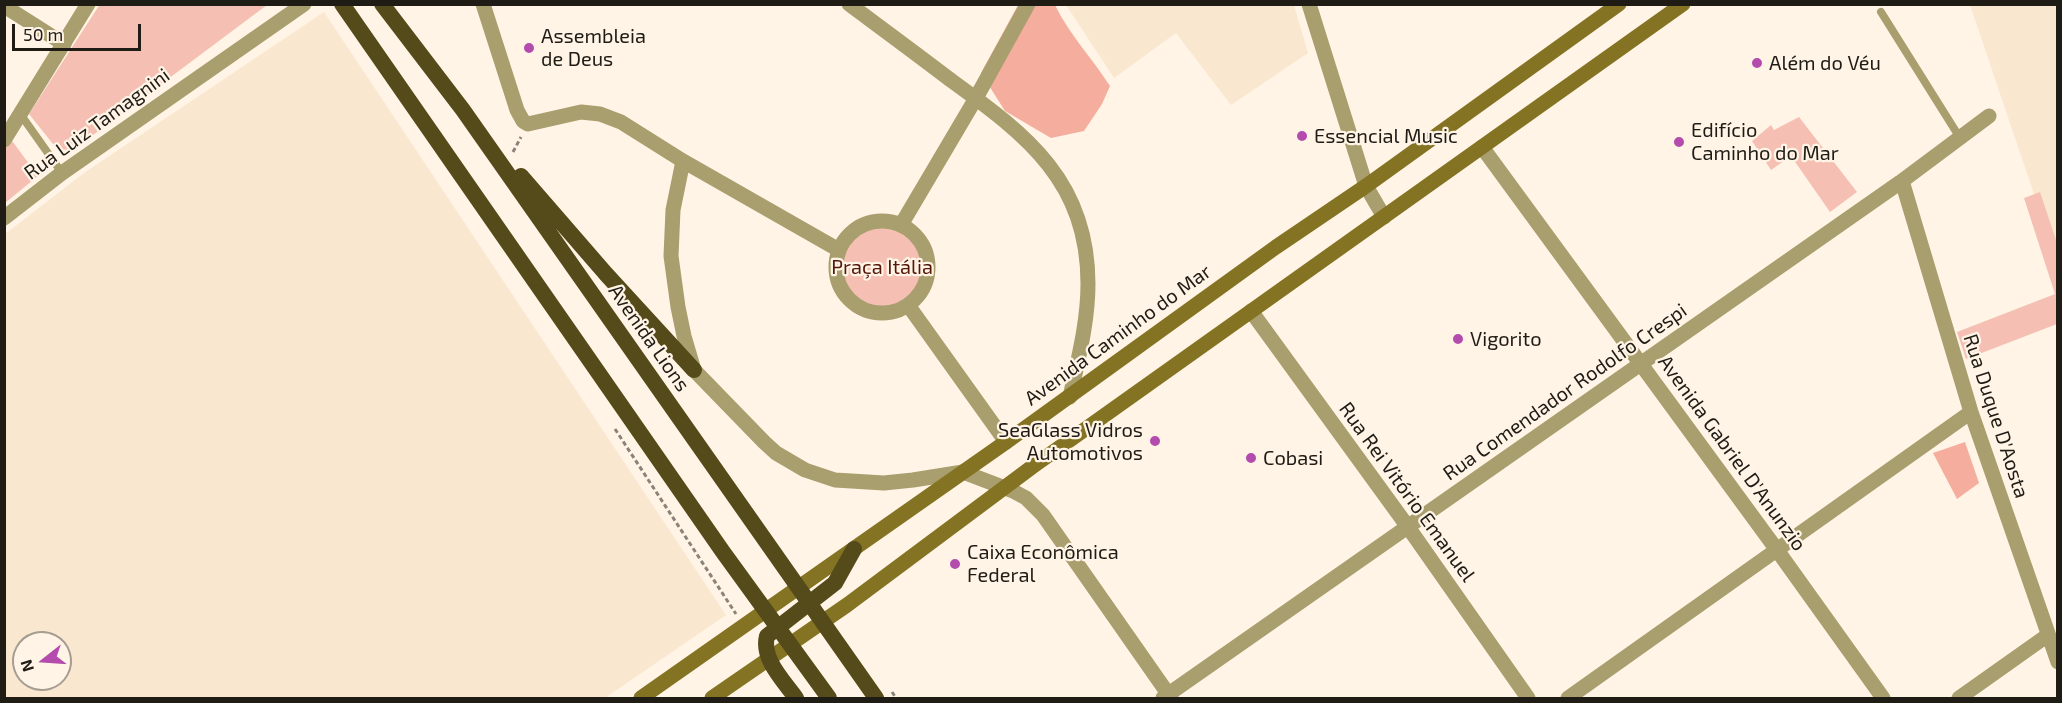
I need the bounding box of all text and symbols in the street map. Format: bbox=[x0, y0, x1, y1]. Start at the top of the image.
scale bar bbox=[15, 12, 144, 50]
text: 50 m bbox=[23, 23, 63, 45]
place label: Assembleia de Deus bbox=[541, 24, 646, 71]
marker: Assembleia de Deus bbox=[522, 41, 536, 55]
place label: Além do Véu bbox=[1769, 51, 1881, 75]
marker: Além do Véu bbox=[1750, 56, 1764, 70]
street label: Rua Luiz Tamagnini bbox=[20, 63, 174, 185]
place label: Edifício Caminho do Mar bbox=[1691, 118, 1839, 165]
place label: Essencial Music bbox=[1314, 124, 1458, 148]
marker: Essencial Music bbox=[1295, 129, 1309, 143]
marker: Edifício Caminho do Mar bbox=[1672, 135, 1686, 149]
park label: Praça Itália bbox=[831, 255, 933, 279]
street label: Avenida Caminho do Mar bbox=[1020, 259, 1216, 411]
street label: Avenida Lions bbox=[603, 280, 695, 396]
street label: Rua Comendador Rodolfo Crespi bbox=[1439, 298, 1691, 486]
place label: Vigorito bbox=[1470, 327, 1542, 351]
street label: Rua Duque D'Aosta bbox=[1958, 331, 2034, 501]
marker: Vigorito bbox=[1451, 332, 1465, 346]
street label: Avenida Gabriel D'Anunzio bbox=[1653, 350, 1811, 556]
street label: Rua Rei Vitório Emanuel bbox=[1334, 398, 1480, 586]
place label: SeaGlass Vidros Automotivos bbox=[998, 418, 1143, 465]
marker: SeaGlass Vidros Automotivos bbox=[1148, 434, 1162, 448]
place label: Cobasi bbox=[1263, 446, 1323, 470]
marker: Cobasi bbox=[1244, 451, 1258, 465]
place label: Caixa Econômica Federal bbox=[967, 540, 1119, 587]
marker: Caixa Econômica Federal bbox=[948, 557, 962, 571]
north arrow bbox=[12, 631, 72, 691]
text: N bbox=[15, 658, 37, 674]

